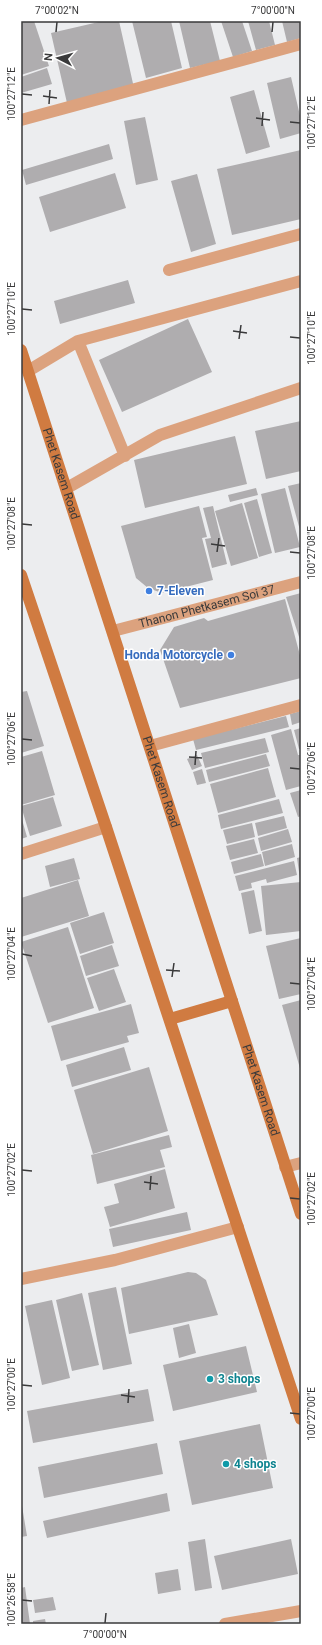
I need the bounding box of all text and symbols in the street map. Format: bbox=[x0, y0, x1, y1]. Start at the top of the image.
text: 7°00'02"N bbox=[35, 5, 79, 16]
text: 7°00'00"N bbox=[251, 5, 295, 16]
north arrow bbox=[38, 38, 78, 78]
text: N bbox=[42, 52, 55, 62]
text: 100°27'12"E bbox=[6, 67, 17, 121]
text: 100°27'12"E bbox=[306, 96, 317, 150]
text: 100°27'10"E bbox=[6, 282, 17, 336]
text: 100°27'10"E bbox=[306, 311, 317, 365]
street label: Phet Kasem Road bbox=[40, 426, 82, 521]
text: 100°27'08"E bbox=[6, 497, 17, 551]
text: 100°27'08"E bbox=[306, 526, 317, 580]
street label: Thanon Phetkasem Soi 37 bbox=[137, 582, 277, 631]
place label: 7-Eleven bbox=[157, 584, 204, 598]
marker: 7-Eleven bbox=[144, 586, 154, 596]
place label: Honda Motorcycle bbox=[125, 648, 224, 662]
marker: Honda Motorcycle bbox=[226, 650, 236, 660]
text: 100°27'06"E bbox=[6, 712, 17, 766]
street label: Phet Kasem Road bbox=[140, 734, 182, 829]
text: 100°27'06"E bbox=[306, 742, 317, 796]
text: 100°27'04"E bbox=[6, 927, 17, 981]
text: 100°27'04"E bbox=[306, 957, 317, 1011]
street label: Phet Kasem Road bbox=[240, 1043, 282, 1138]
text: 100°27'02"E bbox=[6, 1143, 17, 1197]
text: 100°27'02"E bbox=[306, 1172, 317, 1226]
text: 100°27'00"E bbox=[6, 1358, 17, 1412]
place label: 3 shops bbox=[218, 1372, 260, 1386]
marker: 3 shops bbox=[205, 1374, 215, 1384]
text: 100°27'00"E bbox=[306, 1387, 317, 1441]
place label: 4 shops bbox=[234, 1457, 276, 1471]
marker: 4 shops bbox=[221, 1459, 231, 1469]
text: 100°26'58"E bbox=[6, 1573, 17, 1627]
text: 7°00'00"N bbox=[83, 1629, 127, 1640]

